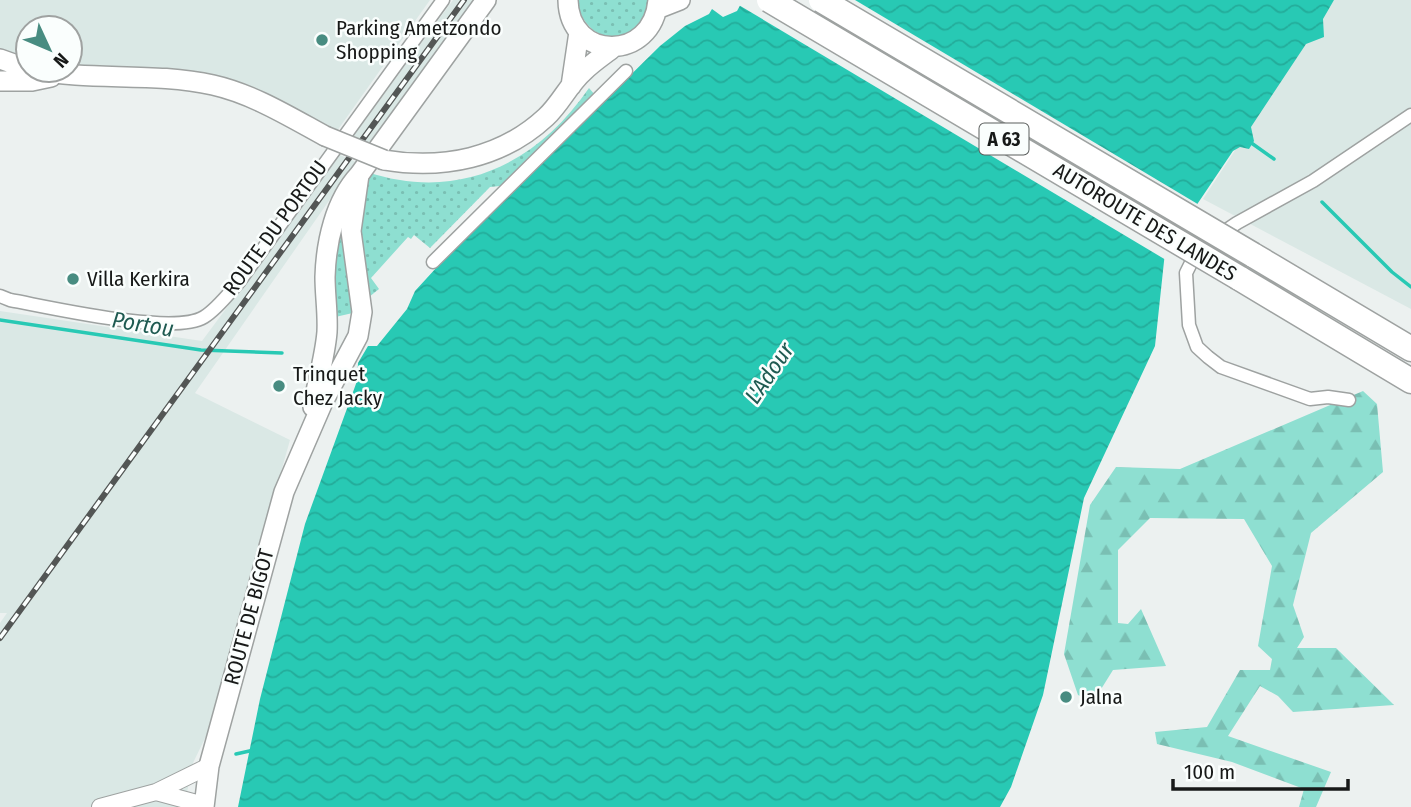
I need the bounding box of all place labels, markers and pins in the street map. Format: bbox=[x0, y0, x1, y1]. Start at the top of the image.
place label: Parking Ametzondo Shopping bbox=[336, 15, 501, 65]
marker: Parking Ametzondo Shopping bbox=[314, 32, 330, 48]
place label: Villa Kerkira bbox=[87, 266, 190, 292]
marker: Villa Kerkira bbox=[65, 271, 81, 287]
place label: Trinquet Chez Jacky bbox=[293, 361, 383, 411]
marker: Trinquet Chez Jacky bbox=[271, 378, 287, 394]
place label: Jalna bbox=[1080, 684, 1123, 710]
marker: Jalna bbox=[1058, 689, 1074, 705]

